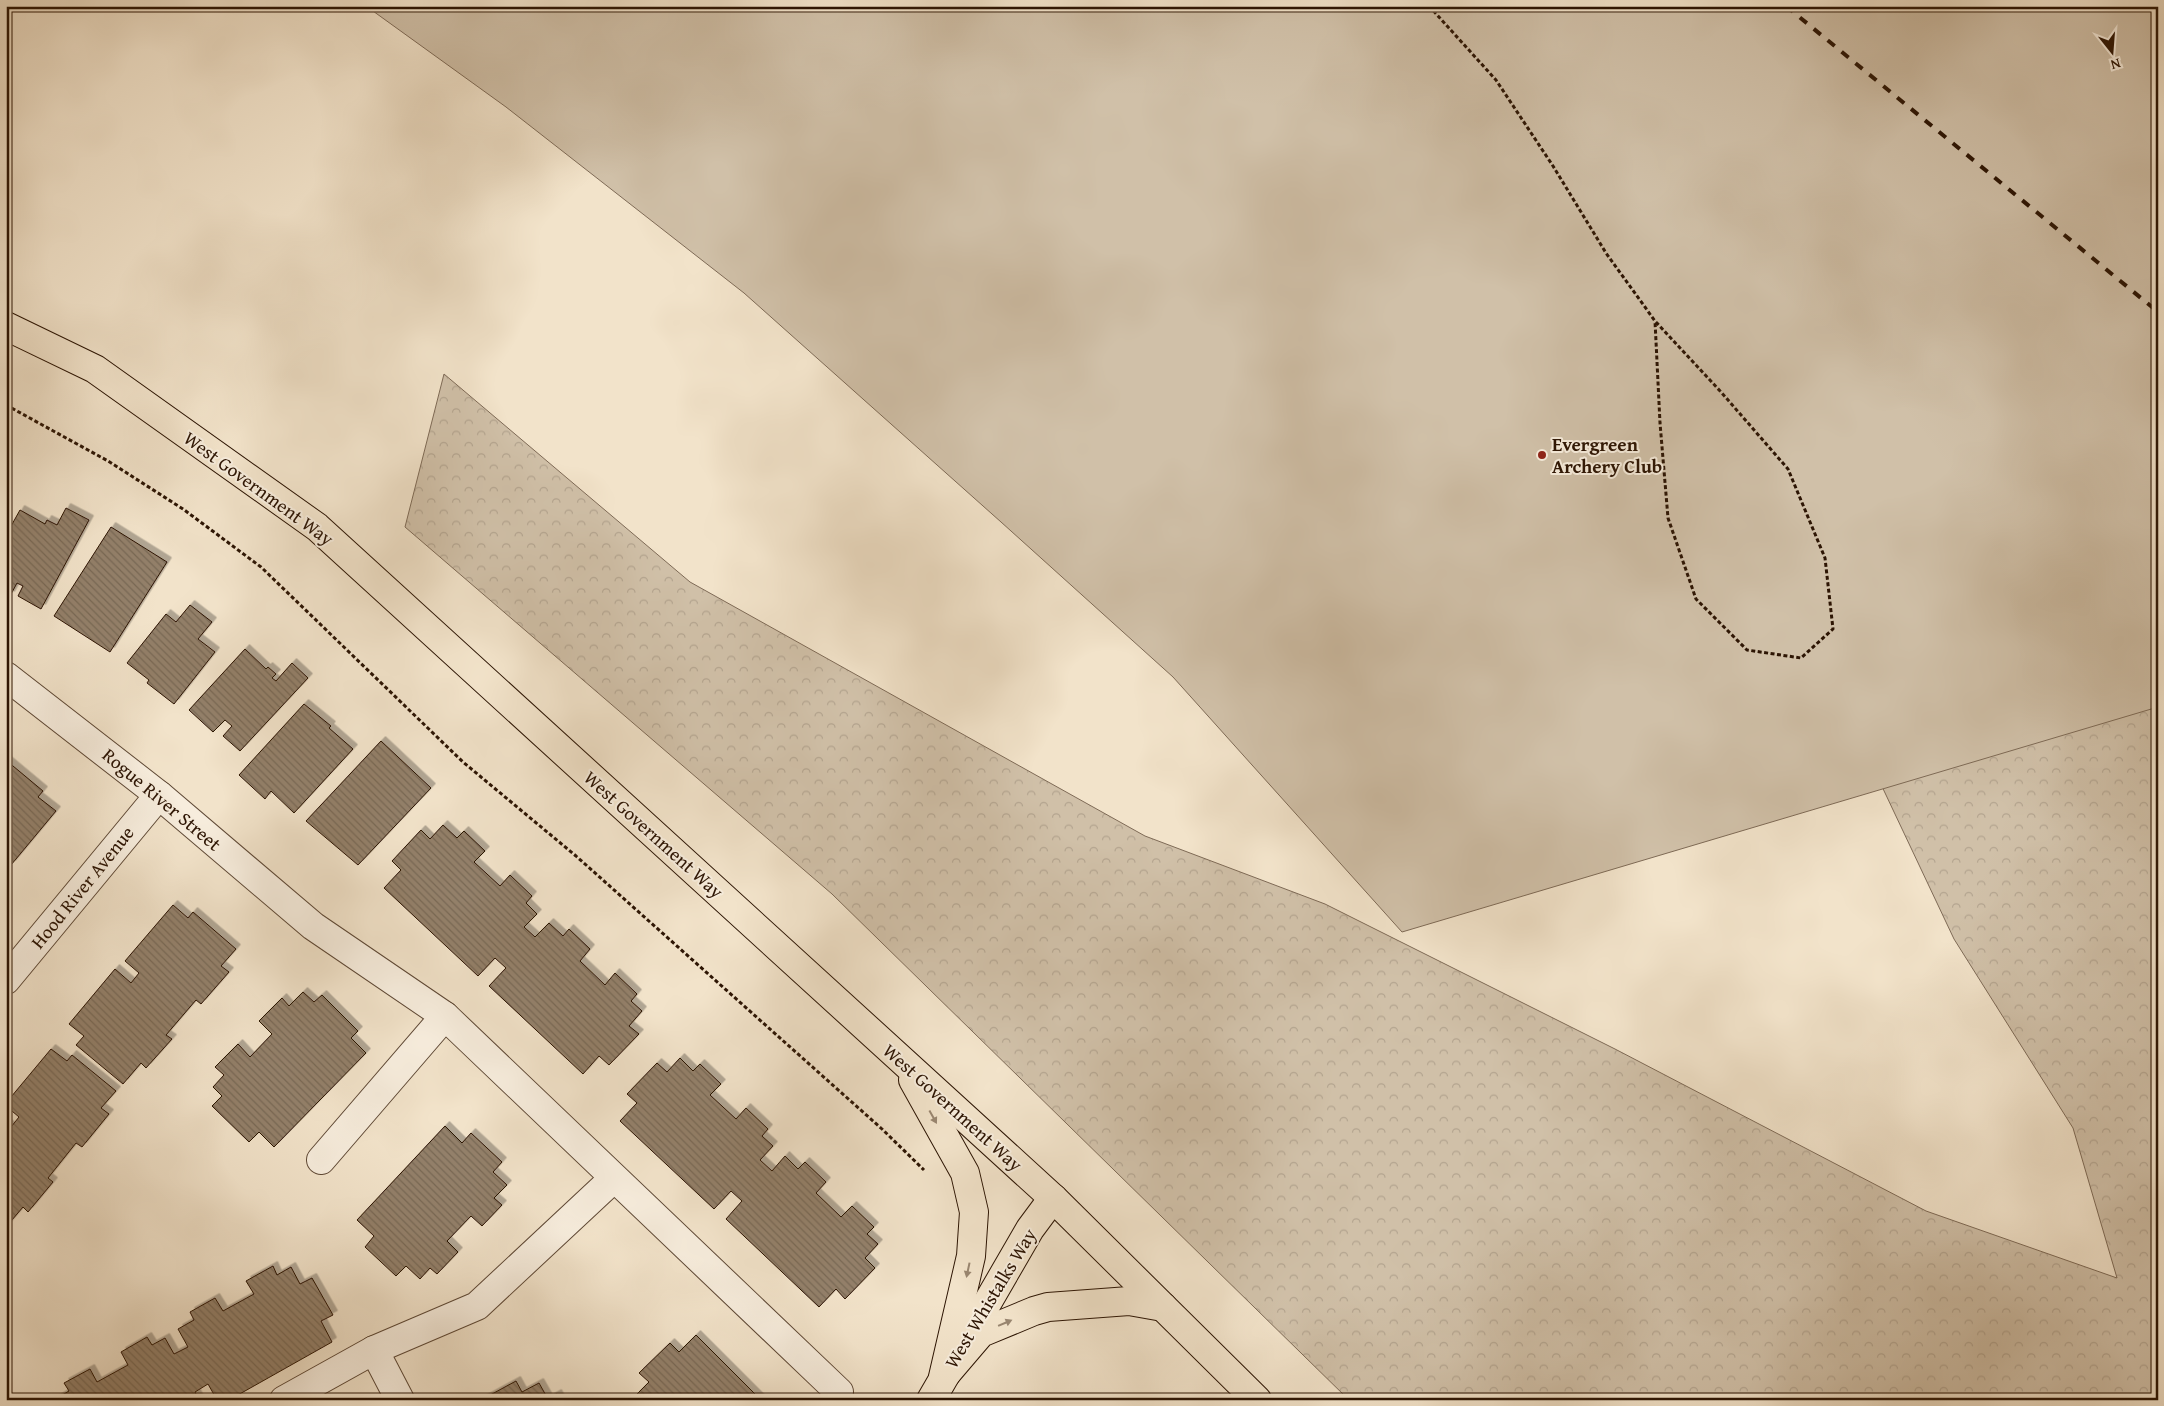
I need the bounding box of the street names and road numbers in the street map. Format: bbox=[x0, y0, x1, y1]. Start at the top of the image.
street label: West Government Way bbox=[178, 424, 340, 552]
street label: Rogue River Street bbox=[96, 741, 228, 857]
street label: West Government Way bbox=[578, 764, 730, 905]
street label: Hood River Avenue bbox=[24, 819, 140, 954]
street label: West Government Way bbox=[877, 1037, 1029, 1178]
street label: West Whistalks Way bbox=[937, 1222, 1043, 1373]

